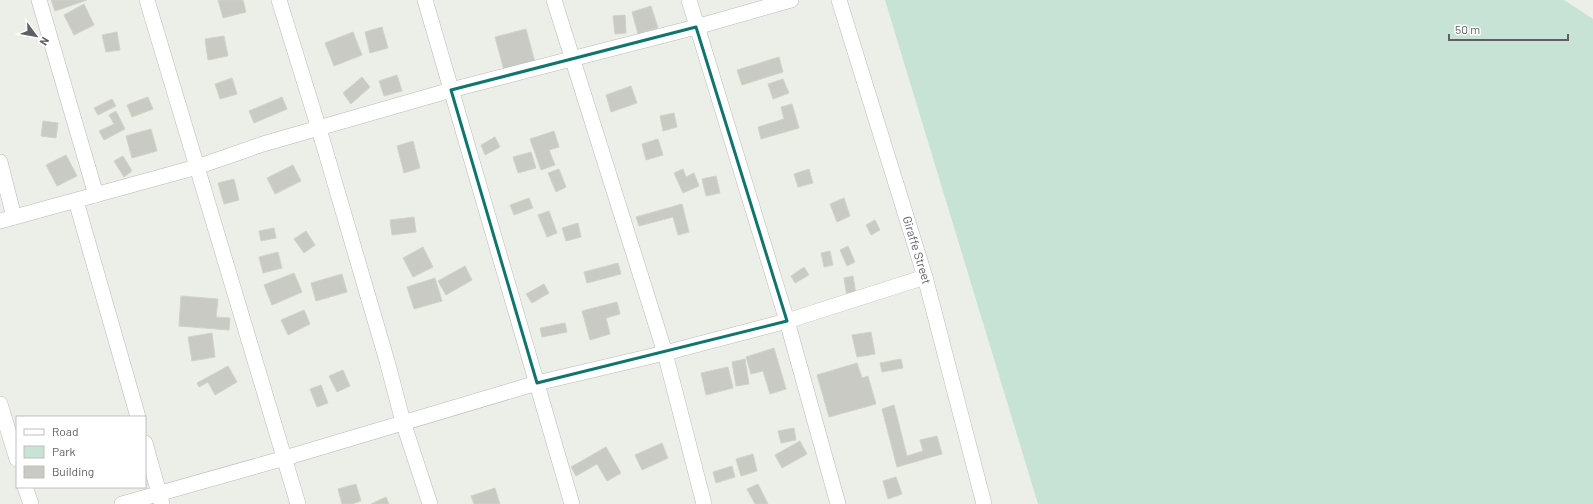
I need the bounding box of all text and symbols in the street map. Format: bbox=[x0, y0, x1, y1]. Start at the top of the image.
north arrow bbox=[16, 16, 56, 56]
scale bar bbox=[1449, 16, 1568, 42]
text: 50 m bbox=[1455, 22, 1480, 36]
text: N bbox=[37, 35, 52, 48]
street label: Giraffe Street bbox=[901, 214, 935, 285]
legend bbox=[16, 416, 146, 488]
text: Road bbox=[52, 424, 79, 438]
text: Park bbox=[52, 444, 76, 458]
text: Building bbox=[52, 464, 94, 478]

